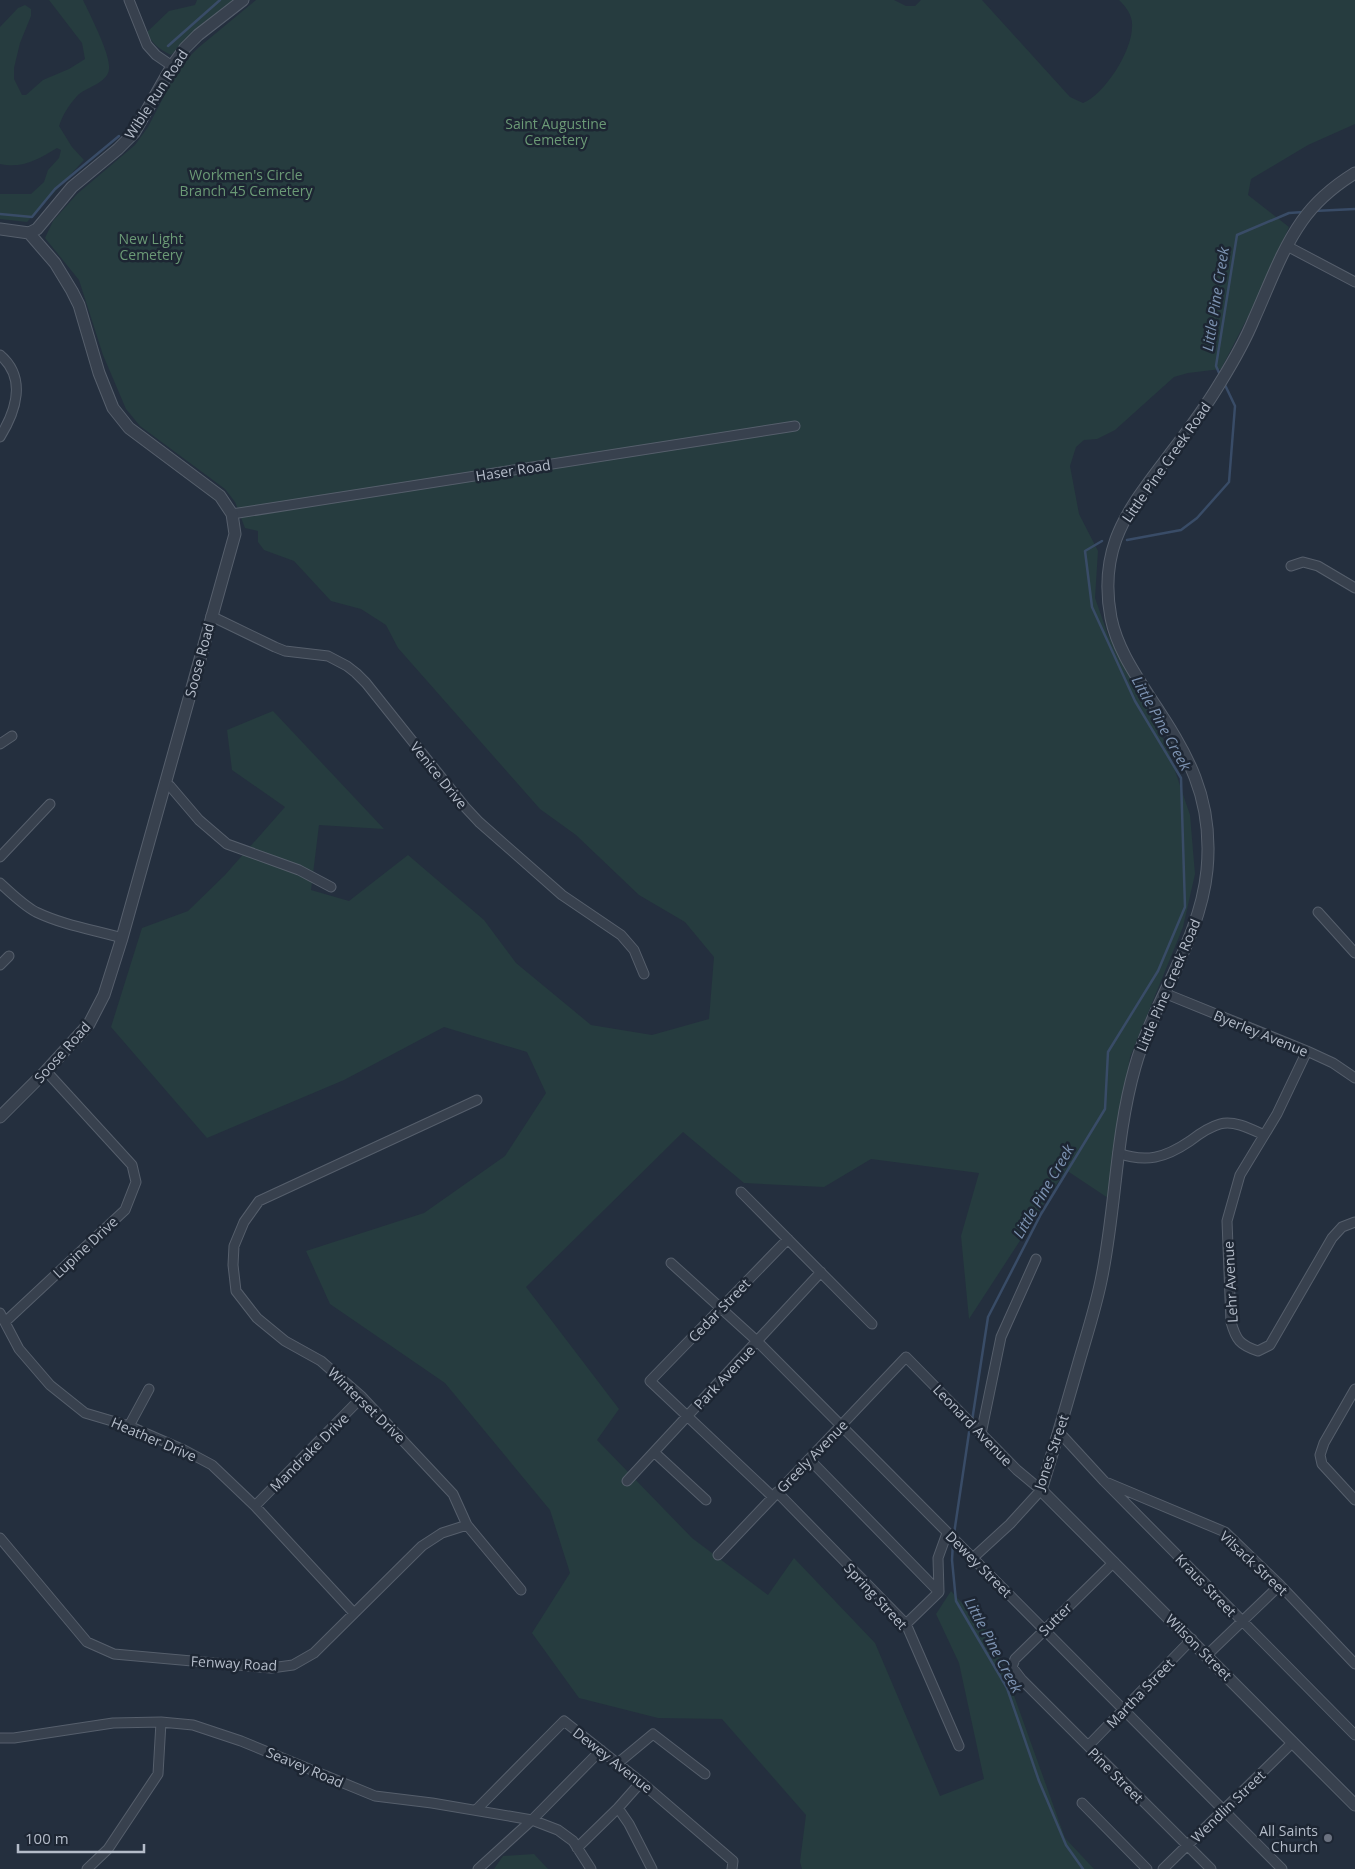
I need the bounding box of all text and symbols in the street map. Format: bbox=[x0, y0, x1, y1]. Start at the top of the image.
street label: Wible Run Road bbox=[120, 46, 192, 142]
park label: Saint Augustine Cemetery bbox=[505, 114, 607, 149]
park label: Workmen's Circle Branch 45 Cemetery bbox=[180, 165, 313, 200]
park label: New Light Cemetery bbox=[119, 229, 184, 264]
water label: Little Pine Creek bbox=[1197, 245, 1233, 353]
street label: Little Pine Creek Road bbox=[1117, 398, 1215, 526]
street label: Haser Road bbox=[474, 455, 552, 485]
street label: Soose Road bbox=[180, 621, 218, 699]
water label: Little Pine Creek bbox=[1128, 672, 1197, 774]
street label: Venice Drive bbox=[406, 738, 472, 812]
street label: Little Pine Creek Road bbox=[1131, 916, 1205, 1054]
street label: Byerley Avenue bbox=[1211, 1005, 1311, 1061]
street label: Soose Road bbox=[29, 1017, 95, 1087]
water label: Little Pine Creek bbox=[1008, 1140, 1078, 1242]
street label: Lupine Drive bbox=[48, 1212, 122, 1282]
street label: Lehr Avenue bbox=[1218, 1240, 1242, 1323]
street label: Cedar Street bbox=[684, 1274, 754, 1346]
street label: Park Avenue bbox=[689, 1341, 759, 1413]
street label: Winterset Drive bbox=[324, 1363, 410, 1447]
street label: Leonard Avenue bbox=[929, 1380, 1017, 1470]
street label: Mandrake Drive bbox=[265, 1408, 353, 1496]
street label: Heather Drive bbox=[108, 1412, 200, 1466]
street label: Jones Street bbox=[1029, 1412, 1073, 1494]
street label: Greely Avenue bbox=[772, 1415, 852, 1497]
street label: Vilsack Street bbox=[1216, 1526, 1292, 1600]
street label: Dewey Street bbox=[942, 1527, 1016, 1601]
street label: Kraus Street bbox=[1171, 1550, 1241, 1620]
street label: Spring Street bbox=[840, 1559, 912, 1633]
water label: Little Pine Creek bbox=[960, 1594, 1028, 1697]
street label: Sutter bbox=[1034, 1598, 1076, 1640]
street label: Wilson Street bbox=[1162, 1610, 1236, 1684]
street label: Fenway Road bbox=[190, 1651, 278, 1675]
street label: Martha Street bbox=[1102, 1654, 1178, 1732]
street label: Dewey Avenue bbox=[569, 1723, 657, 1797]
street label: Seavey Road bbox=[263, 1742, 347, 1792]
street label: Pine Street bbox=[1084, 1743, 1148, 1807]
street label: Wendlin Street bbox=[1187, 1766, 1269, 1846]
place label: All Saints Church bbox=[1259, 1821, 1318, 1856]
scale bar bbox=[18, 1822, 144, 1854]
text: 100 m bbox=[25, 1828, 69, 1848]
marker: All Saints Church bbox=[1322, 1832, 1334, 1844]

